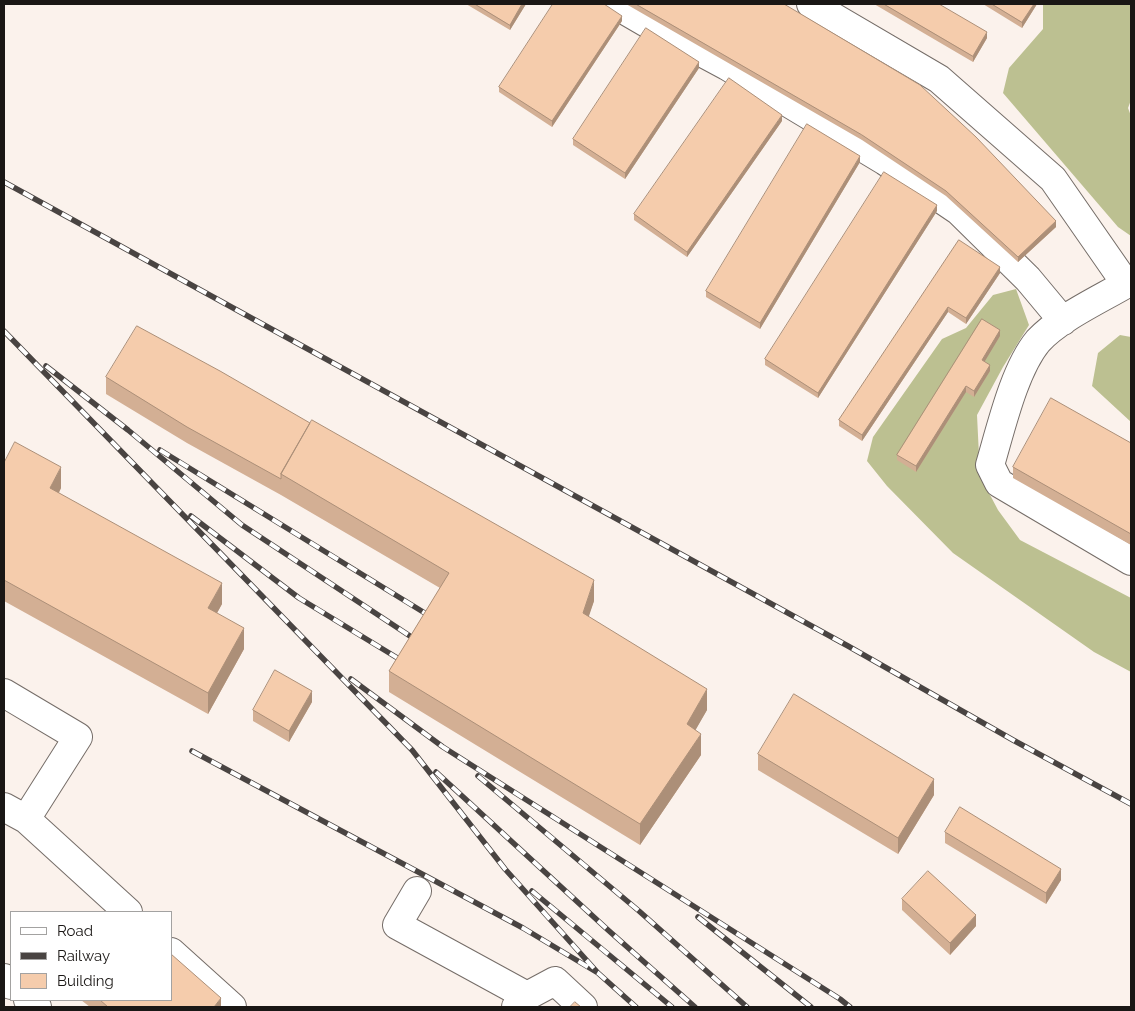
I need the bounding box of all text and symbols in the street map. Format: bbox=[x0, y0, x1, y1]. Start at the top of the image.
legend bbox=[10, 911, 172, 1001]
text: Road bbox=[57, 922, 93, 940]
text: Railway bbox=[57, 947, 110, 965]
text: Building bbox=[57, 972, 114, 990]

